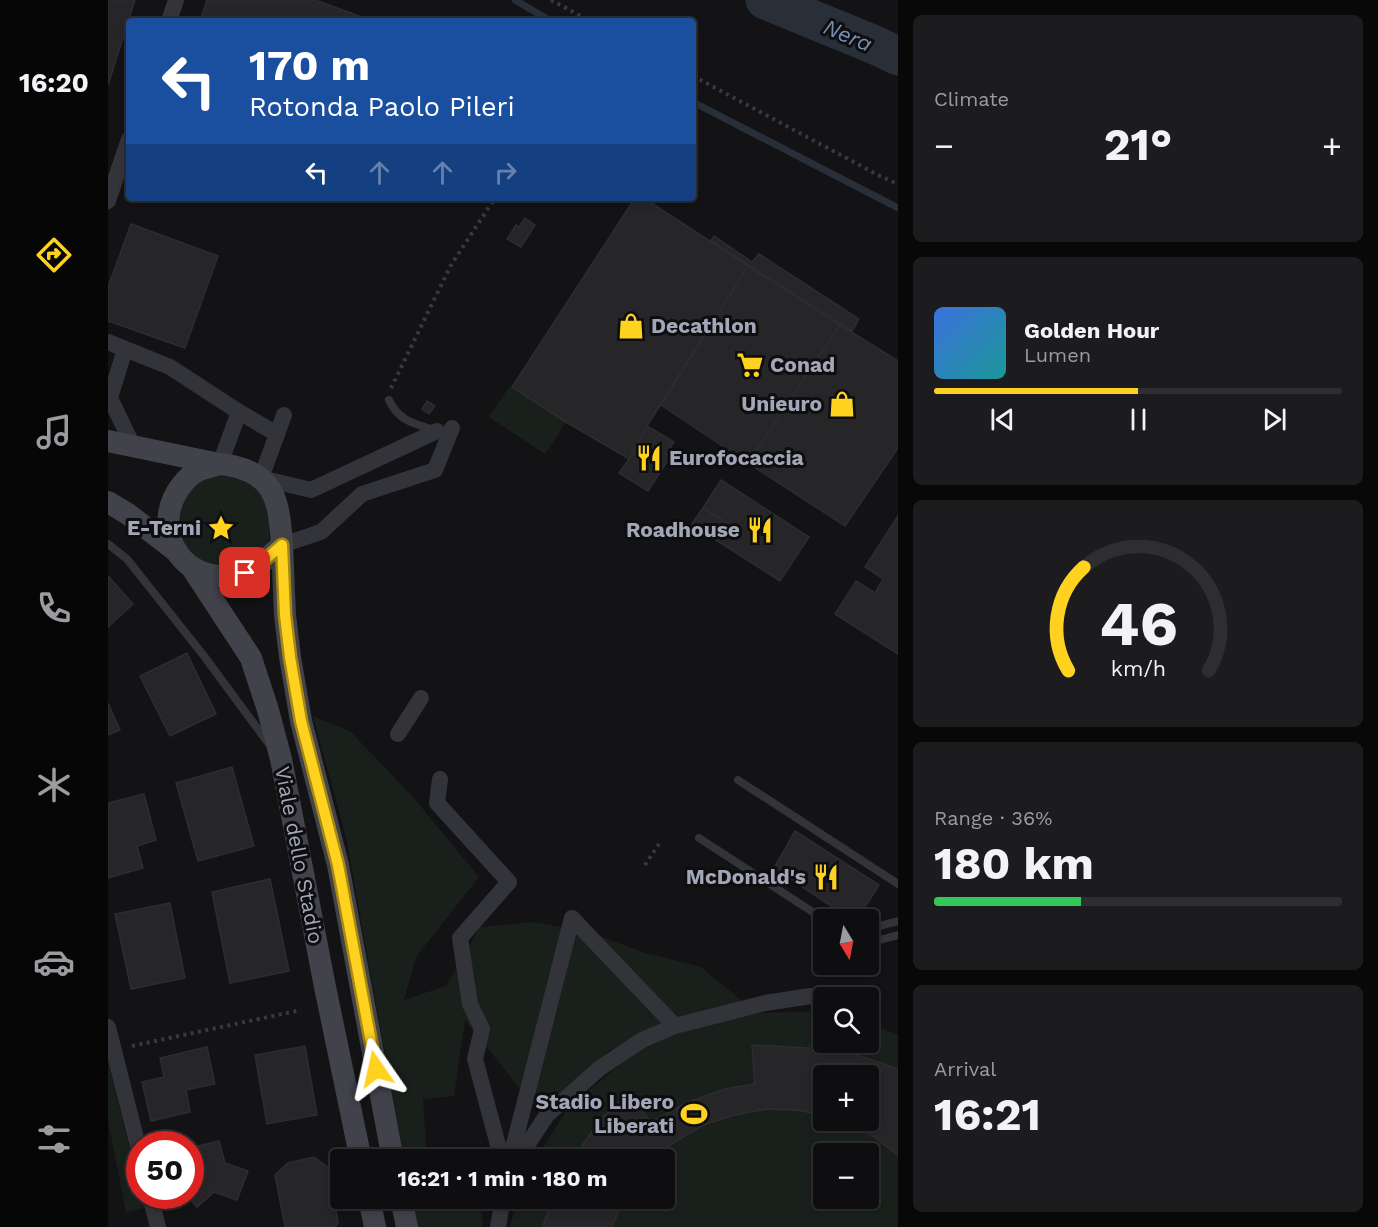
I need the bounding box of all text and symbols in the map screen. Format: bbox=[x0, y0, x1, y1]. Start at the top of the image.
water label: Nera bbox=[820, 14, 876, 57]
text: 170 m bbox=[249, 41, 370, 90]
icon: left bbox=[150, 42, 228, 120]
text: 16:20 bbox=[19, 67, 89, 99]
text: Climate bbox=[934, 87, 1009, 111]
text: Rotonda Paolo Pileri bbox=[249, 91, 515, 123]
text: 21° bbox=[1104, 118, 1172, 171]
text: − bbox=[934, 126, 954, 165]
text: + bbox=[1322, 126, 1342, 165]
icon: left bbox=[300, 156, 333, 189]
icon: ahead bbox=[363, 156, 396, 189]
icon: ahead bbox=[426, 156, 459, 189]
icon: right bbox=[489, 156, 522, 189]
icon: directions bbox=[33, 234, 75, 276]
shop icon: Decathlon bbox=[616, 311, 646, 341]
place label: Decathlon bbox=[651, 313, 757, 338]
text: Golden Hour bbox=[1024, 318, 1159, 343]
text: Lumen bbox=[1024, 343, 1091, 367]
supermarket icon: Conad bbox=[735, 350, 765, 380]
place label: Conad bbox=[770, 352, 835, 377]
shop icon: Unieuro bbox=[827, 389, 857, 419]
place label: Unieuro bbox=[741, 391, 822, 416]
icon: previous bbox=[986, 403, 1019, 436]
icon: pause bbox=[1122, 403, 1155, 436]
icon: next bbox=[1258, 403, 1291, 436]
icon: music bbox=[33, 411, 75, 453]
restaurant icon: Eurofocaccia bbox=[634, 443, 664, 473]
place label: Eurofocaccia bbox=[669, 445, 805, 470]
place icon: E-Terni bbox=[206, 513, 236, 543]
place label: E-Terni bbox=[127, 515, 201, 540]
restaurant icon: Roadhouse bbox=[745, 515, 775, 545]
place label: Roadhouse bbox=[626, 517, 740, 542]
pin bbox=[219, 547, 270, 598]
icon: arrive bbox=[228, 556, 261, 589]
icon: phone bbox=[33, 587, 75, 629]
text: 46 bbox=[1099, 587, 1177, 660]
text: km/h bbox=[1110, 656, 1166, 681]
icon: climate bbox=[33, 764, 75, 806]
street label: Viale dello Stadio bbox=[270, 764, 329, 946]
text: Range · 36% bbox=[934, 806, 1052, 830]
text: 180 km bbox=[934, 837, 1094, 890]
restaurant icon: McDonald's bbox=[811, 862, 841, 892]
place label: McDonald's bbox=[686, 864, 806, 889]
north arrow bbox=[813, 909, 879, 975]
map controls bbox=[813, 909, 879, 1209]
icon: car bbox=[33, 941, 75, 983]
button: search bbox=[813, 987, 879, 1053]
position arrow bbox=[344, 1037, 408, 1101]
text: Arrival bbox=[934, 1057, 996, 1081]
button: + bbox=[813, 1065, 879, 1131]
text: 16:21 bbox=[934, 1088, 1041, 1141]
place label: Stadio Libero Liberati bbox=[536, 1089, 674, 1138]
sports icon: Stadio Libero Liberati bbox=[679, 1099, 709, 1129]
icon: filters bbox=[33, 1118, 75, 1160]
speed limit sign: 50 bbox=[126, 1131, 204, 1209]
button: − bbox=[813, 1143, 879, 1209]
text: 16:21 · 1 min · 180 m bbox=[397, 1166, 608, 1191]

